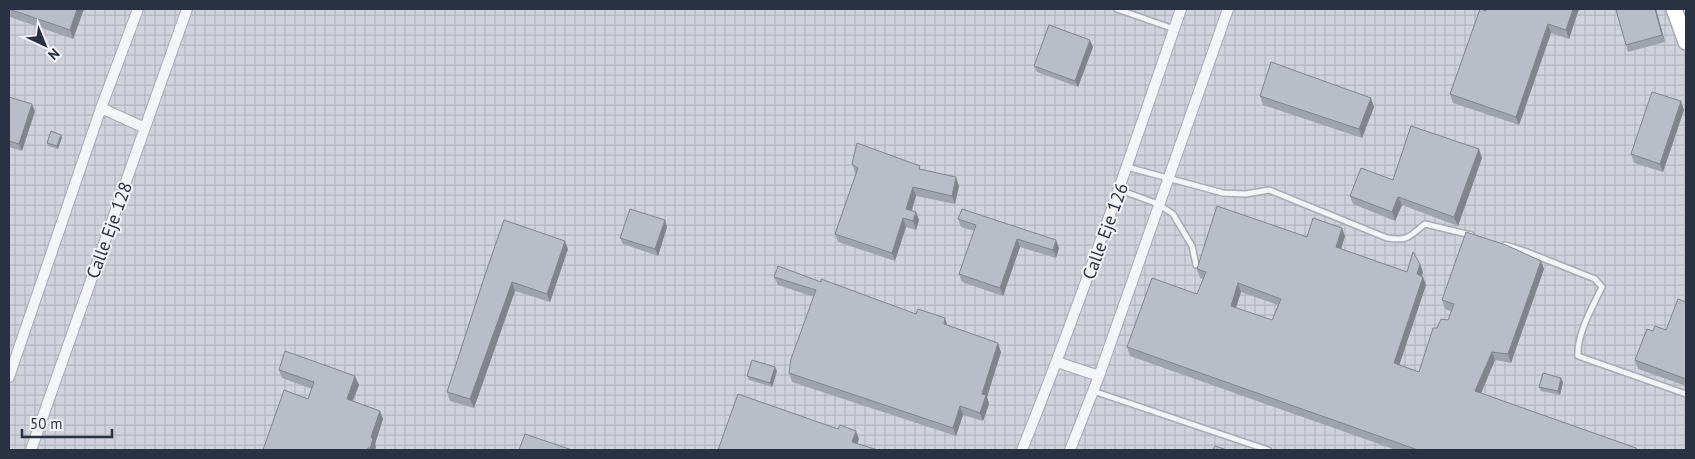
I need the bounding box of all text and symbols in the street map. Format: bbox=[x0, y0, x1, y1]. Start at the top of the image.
north arrow bbox=[20, 20, 70, 70]
text: N bbox=[44, 45, 64, 64]
street label: Calle Eje 128 bbox=[81, 179, 137, 281]
street label: Calle Eje 126 bbox=[1077, 180, 1133, 282]
scale bar bbox=[22, 406, 112, 438]
text: 50 m bbox=[30, 414, 63, 433]

